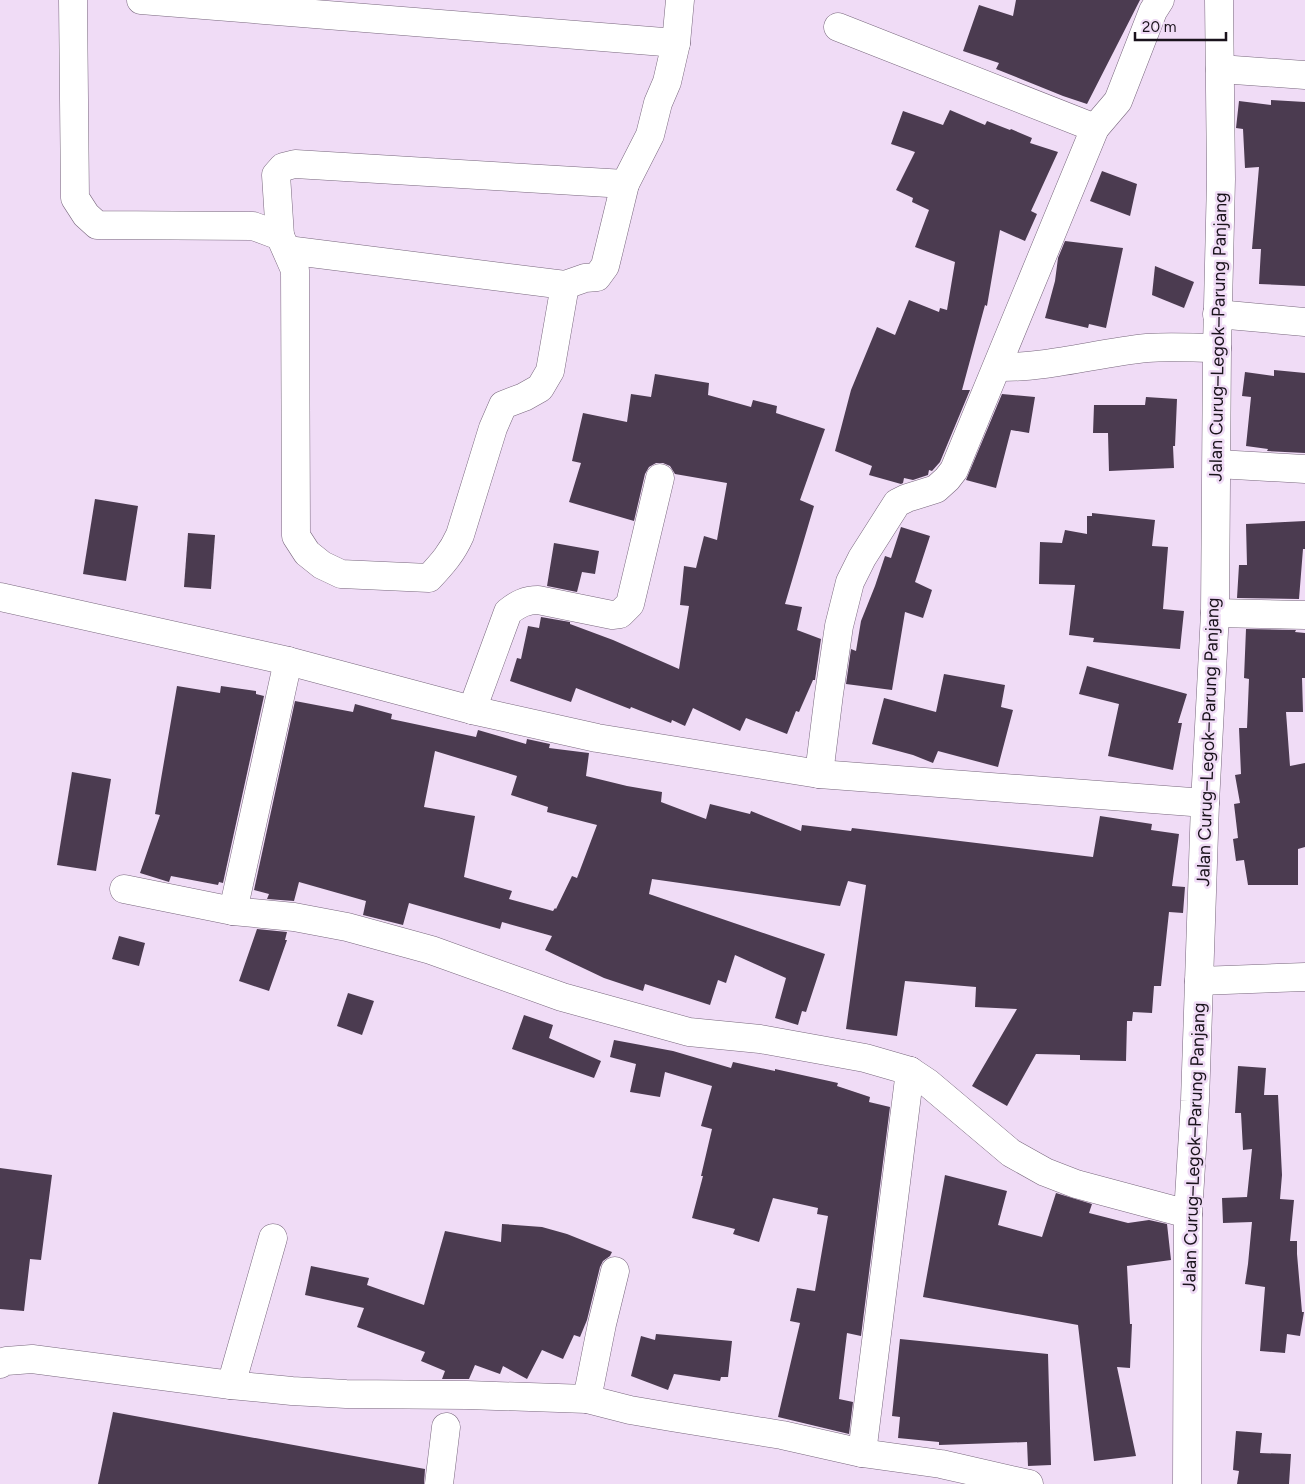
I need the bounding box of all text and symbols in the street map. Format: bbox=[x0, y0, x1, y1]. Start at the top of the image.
scale bar bbox=[1135, 10, 1226, 42]
text: 20 m bbox=[1142, 18, 1176, 36]
street label: Jalan Curug–Legok–Parung Panjang bbox=[1204, 192, 1232, 482]
street label: Jalan Curug–Legok–Parung Panjang bbox=[1192, 597, 1224, 887]
street label: Jalan Curug–Legok–Parung Panjang bbox=[1178, 1002, 1210, 1292]

